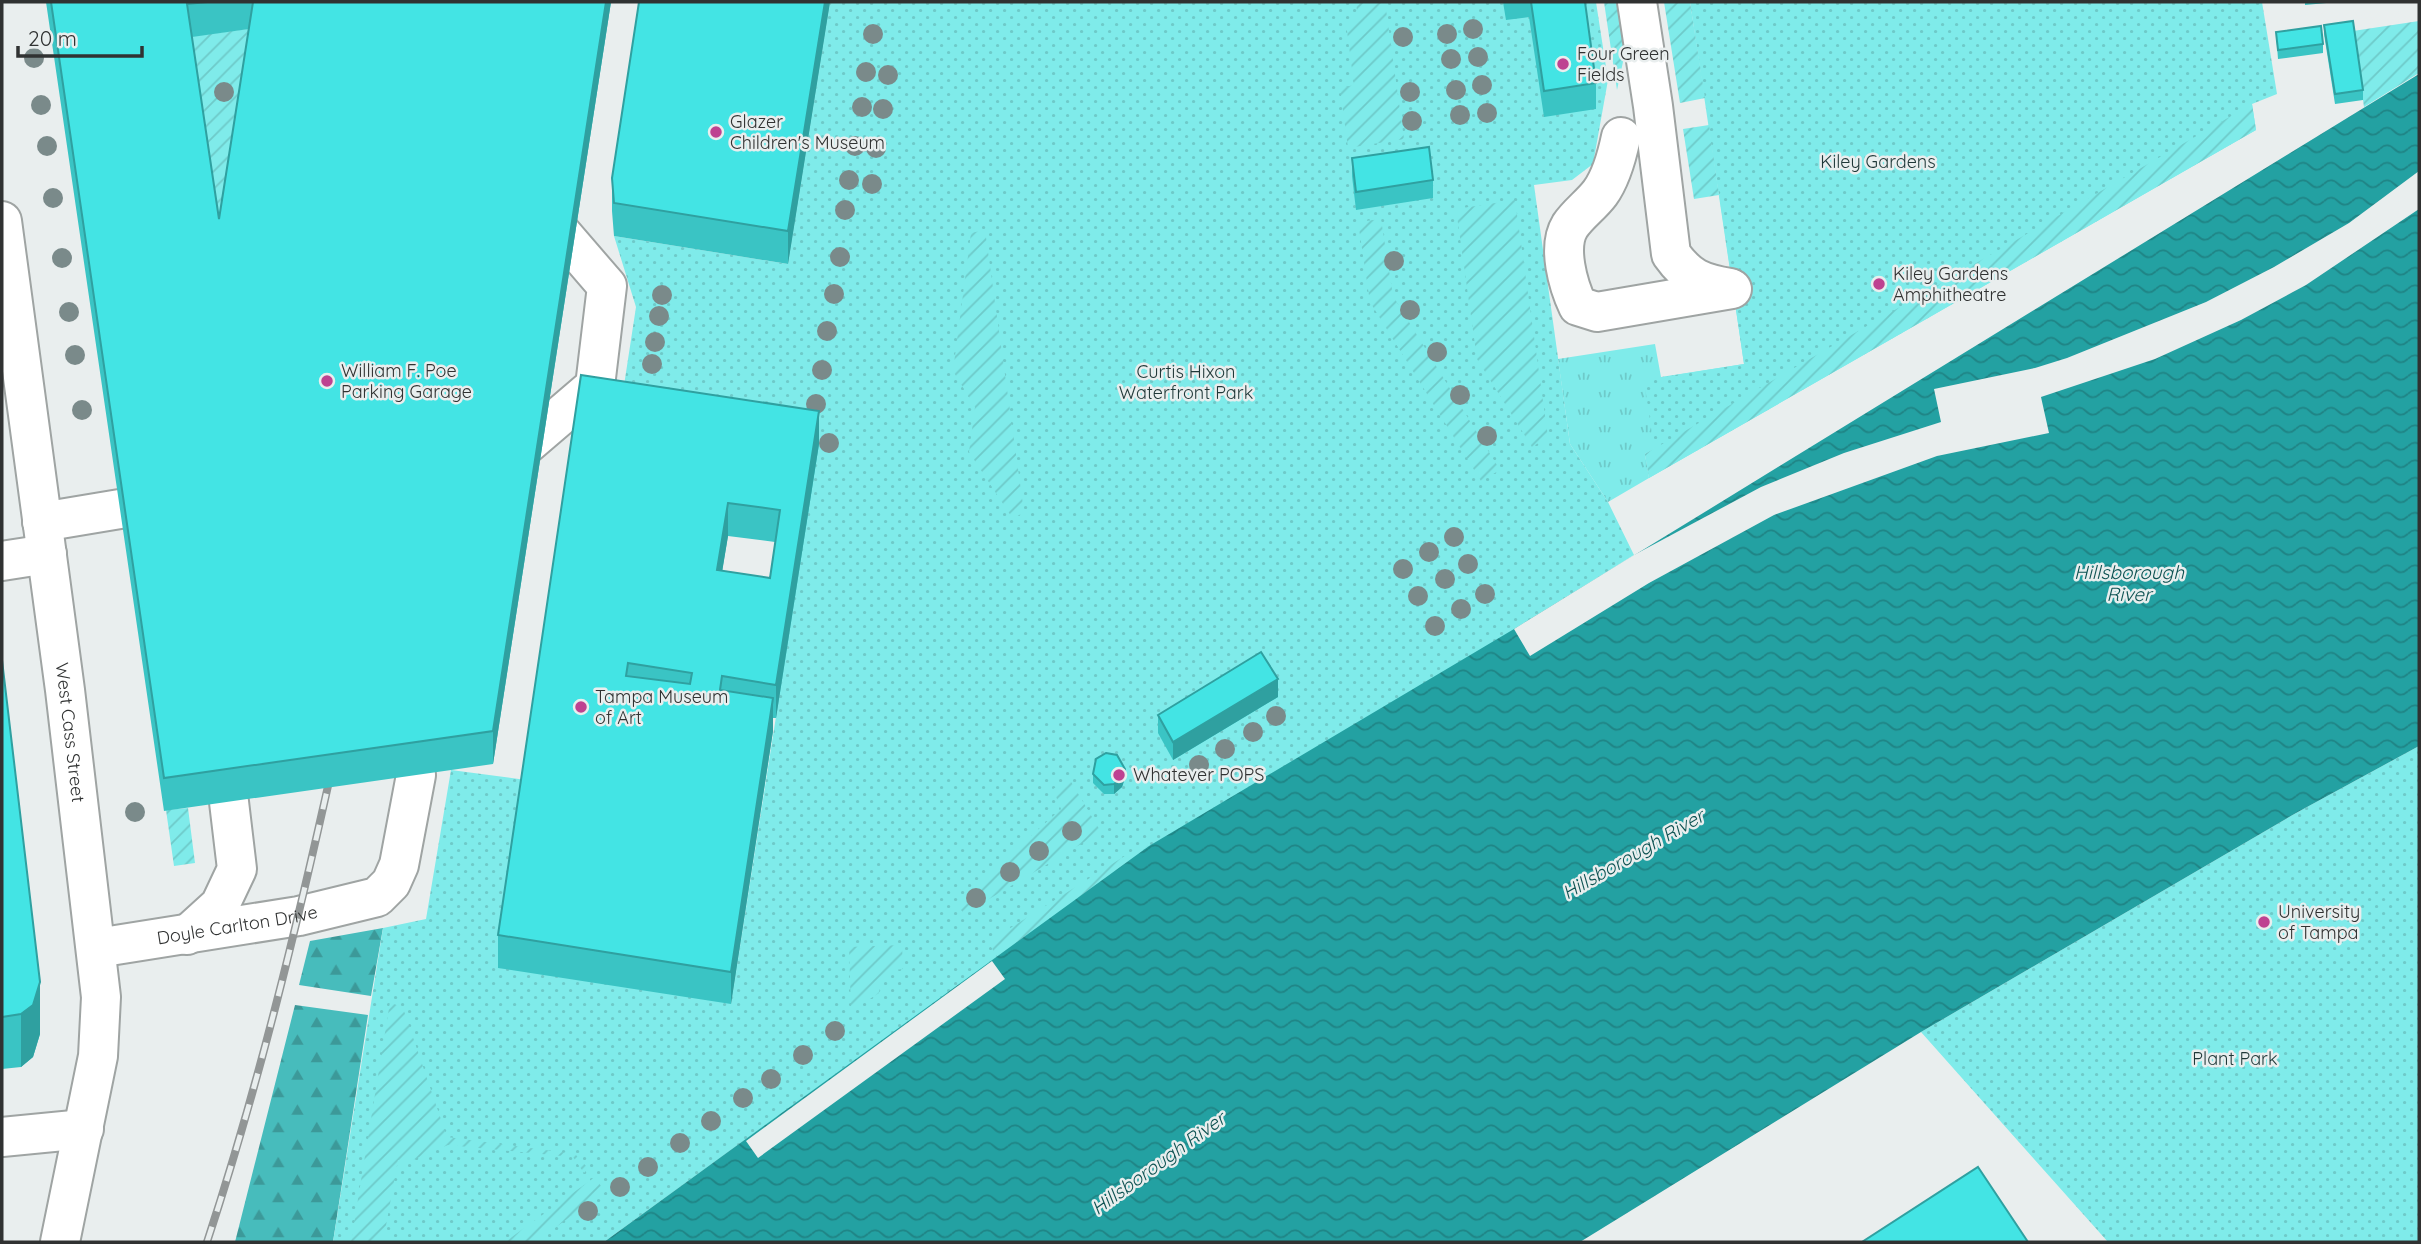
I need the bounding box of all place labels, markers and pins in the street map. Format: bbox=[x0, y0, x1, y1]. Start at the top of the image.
place label: Four Green Fields bbox=[1577, 42, 1670, 86]
marker: Four Green Fields bbox=[1555, 56, 1571, 72]
place label: Glazer Children's Museum bbox=[730, 110, 885, 154]
marker: Glazer Children's Museum bbox=[708, 124, 724, 140]
place label: Kiley Gardens Amphitheatre bbox=[1893, 262, 2008, 306]
marker: Kiley Gardens Amphitheatre bbox=[1871, 276, 1887, 292]
place label: William F. Poe Parking Garage bbox=[341, 359, 472, 403]
marker: William F. Poe Parking Garage bbox=[319, 373, 335, 389]
place label: Tampa Museum of Art bbox=[595, 685, 729, 729]
marker: Tampa Museum of Art bbox=[573, 699, 589, 715]
place label: Whatever POPS bbox=[1133, 763, 1264, 786]
marker: Whatever POPS bbox=[1111, 767, 1127, 783]
place label: University of Tampa bbox=[2278, 900, 2360, 944]
marker: University of Tampa bbox=[2256, 914, 2272, 930]

